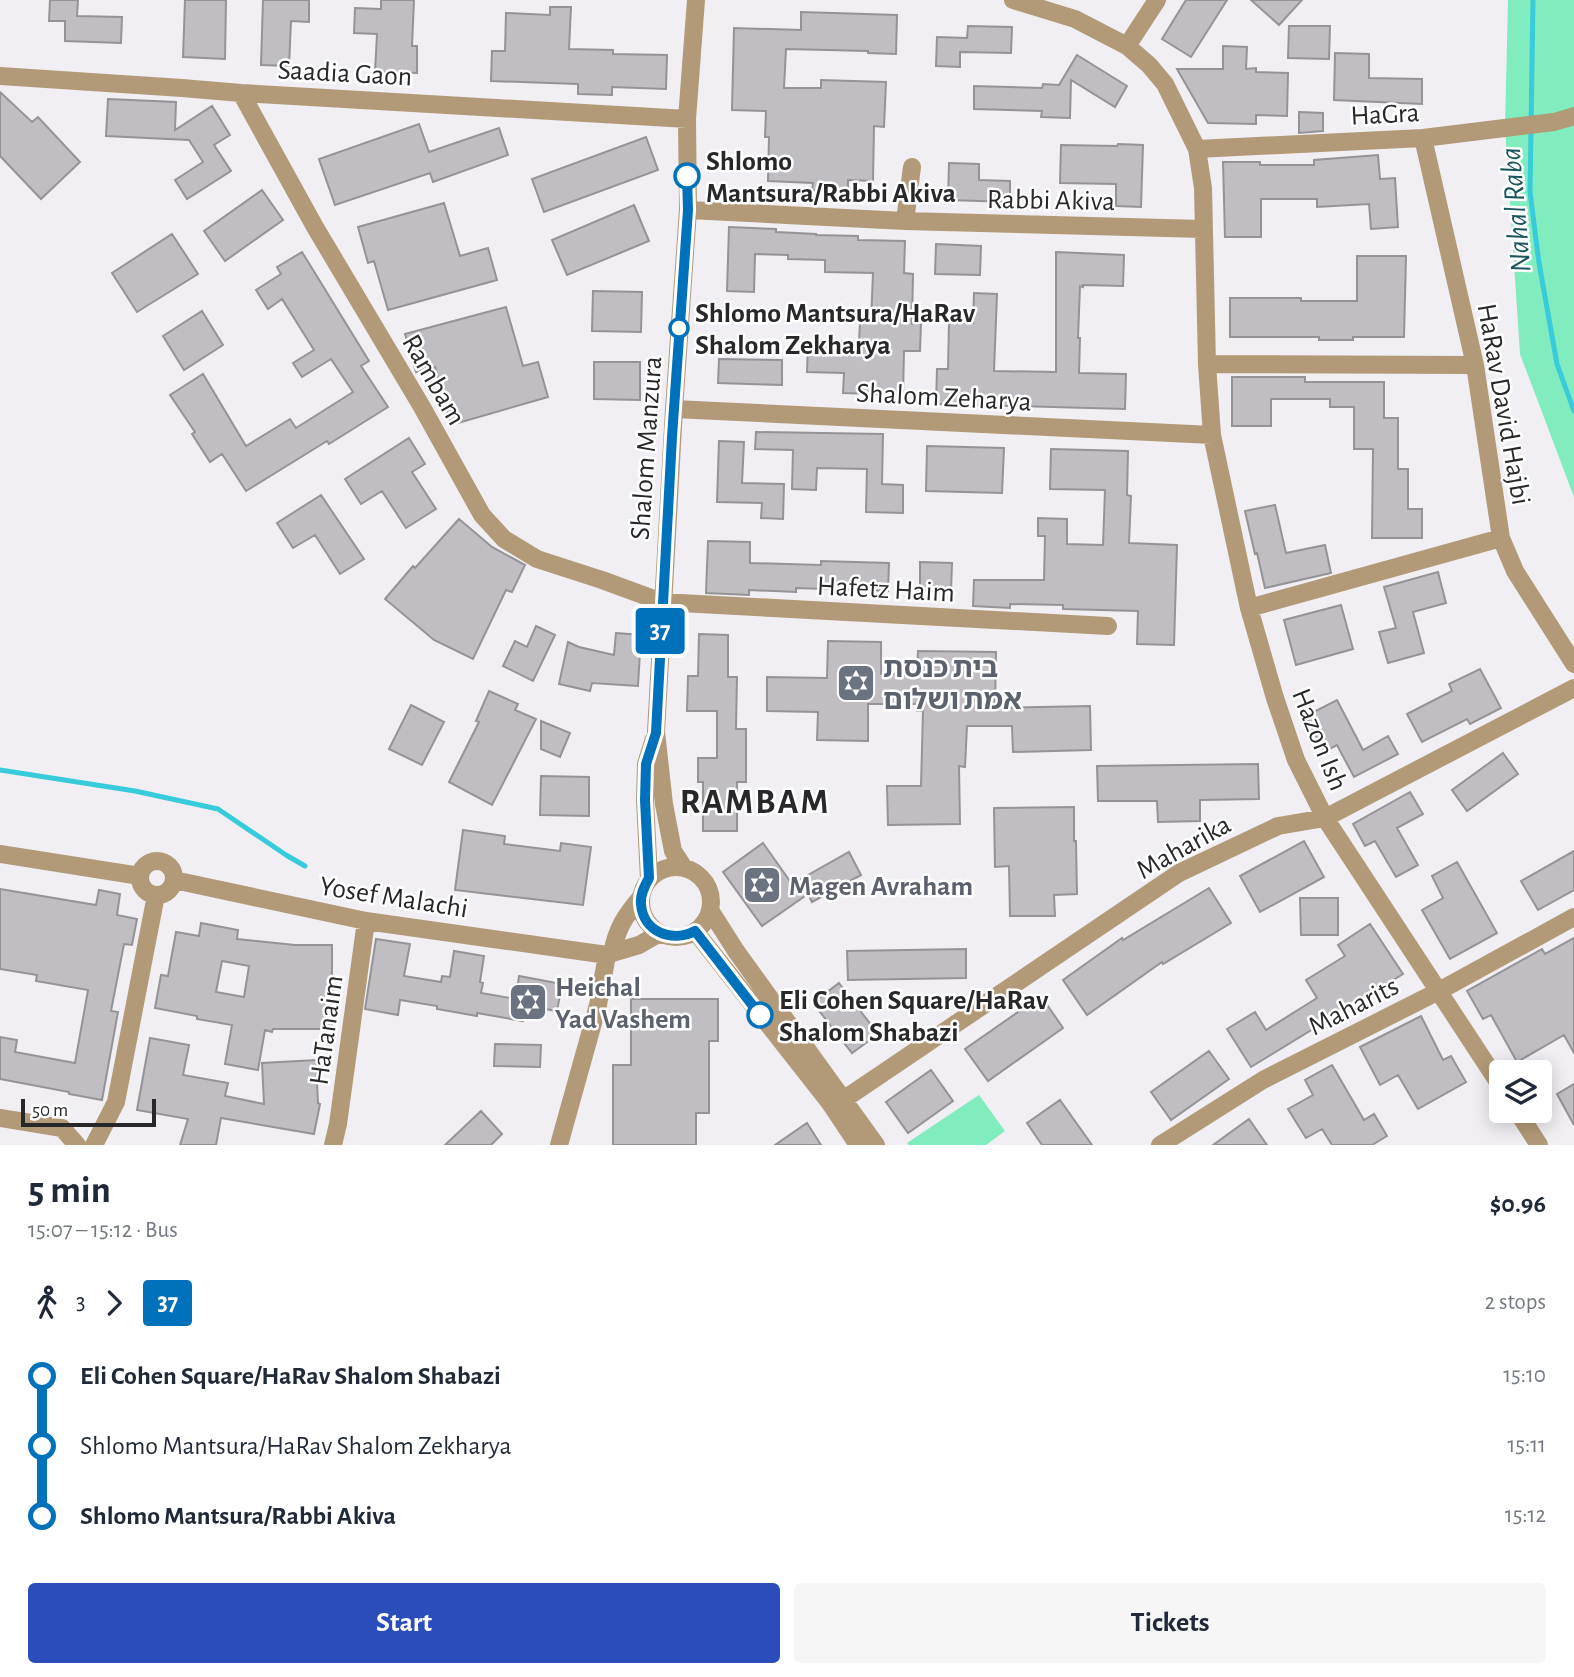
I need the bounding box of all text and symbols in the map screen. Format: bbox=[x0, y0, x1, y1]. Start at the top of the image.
street label: Saadia Gaon bbox=[277, 56, 413, 92]
street label: HaGra bbox=[1350, 99, 1420, 131]
water label: Nahal Raba bbox=[1496, 146, 1536, 274]
place label: Shlomo Mantsura/Rabbi Akiva bbox=[706, 148, 956, 208]
marker: Shlomo Mantsura/Rabbi Akiva bbox=[674, 163, 700, 189]
street label: Rabbi Akiva bbox=[987, 186, 1115, 216]
place label: Shlomo Mantsura/HaRav Shalom Zekharya bbox=[695, 300, 976, 360]
street label: HaRav David Hajbi bbox=[1472, 301, 1535, 507]
marker: Shlomo Mantsura/HaRav Shalom Zekharya bbox=[669, 318, 689, 338]
street label: Rambam bbox=[396, 330, 470, 430]
street label: Shalom Manzura bbox=[627, 355, 667, 541]
street label: Shalom Zeharya bbox=[855, 379, 1032, 417]
street label: Hafetz Haim bbox=[816, 572, 956, 608]
line badge: 37 bbox=[628, 608, 692, 654]
text: 37 bbox=[650, 619, 670, 643]
place label: בית כנסת אמת ושלום bbox=[883, 655, 1022, 715]
synagogue icon: בית כנסת אמת ושלום bbox=[835, 662, 877, 704]
street label: Hazon Ish bbox=[1286, 685, 1352, 795]
district label: RAMBAM bbox=[680, 785, 830, 820]
street label: Maharika bbox=[1132, 811, 1236, 885]
synagogue icon: Magen Avraham bbox=[741, 864, 783, 906]
street label: Yosef Malachi bbox=[318, 872, 470, 924]
place label: Magen Avraham bbox=[789, 873, 973, 901]
street label: Maharits bbox=[1304, 972, 1404, 1041]
street label: HaTanaim bbox=[305, 974, 349, 1087]
place label: Heichal Yad Vashem bbox=[555, 974, 691, 1034]
synagogue icon: Heichal Yad Vashem bbox=[507, 981, 549, 1023]
place label: Eli Cohen Square/HaRav Shalom Shabazi bbox=[779, 987, 1049, 1047]
marker: Eli Cohen Square/HaRav Shalom Shabazi bbox=[747, 1002, 773, 1028]
map controls bbox=[1489, 1060, 1552, 1123]
button: layers bbox=[1489, 1060, 1552, 1123]
scale bar bbox=[21, 1096, 156, 1128]
text: 50 m bbox=[32, 1101, 68, 1120]
text: 5 min bbox=[28, 1172, 111, 1210]
text: $0.96 bbox=[1490, 1191, 1546, 1217]
text: 15:07 – 15:12 · Bus bbox=[28, 1219, 178, 1242]
icon: walk bbox=[28, 1284, 66, 1322]
icon: forward bbox=[95, 1284, 133, 1322]
text: 3 bbox=[76, 1291, 85, 1314]
text: 37 bbox=[157, 1291, 178, 1315]
text: 2 stops bbox=[1485, 1291, 1546, 1314]
text: Eli Cohen Square/HaRav Shalom Shabazi bbox=[80, 1363, 501, 1389]
text: 15:10 bbox=[1503, 1364, 1546, 1387]
text: Shlomo Mantsura/HaRav Shalom Zekharya bbox=[80, 1433, 512, 1459]
text: 15:11 bbox=[1507, 1434, 1546, 1457]
text: Shlomo Mantsura/Rabbi Akiva bbox=[80, 1503, 396, 1529]
text: 15:12 bbox=[1505, 1504, 1546, 1527]
button: Start bbox=[28, 1583, 780, 1663]
button: Tickets bbox=[794, 1583, 1546, 1663]

